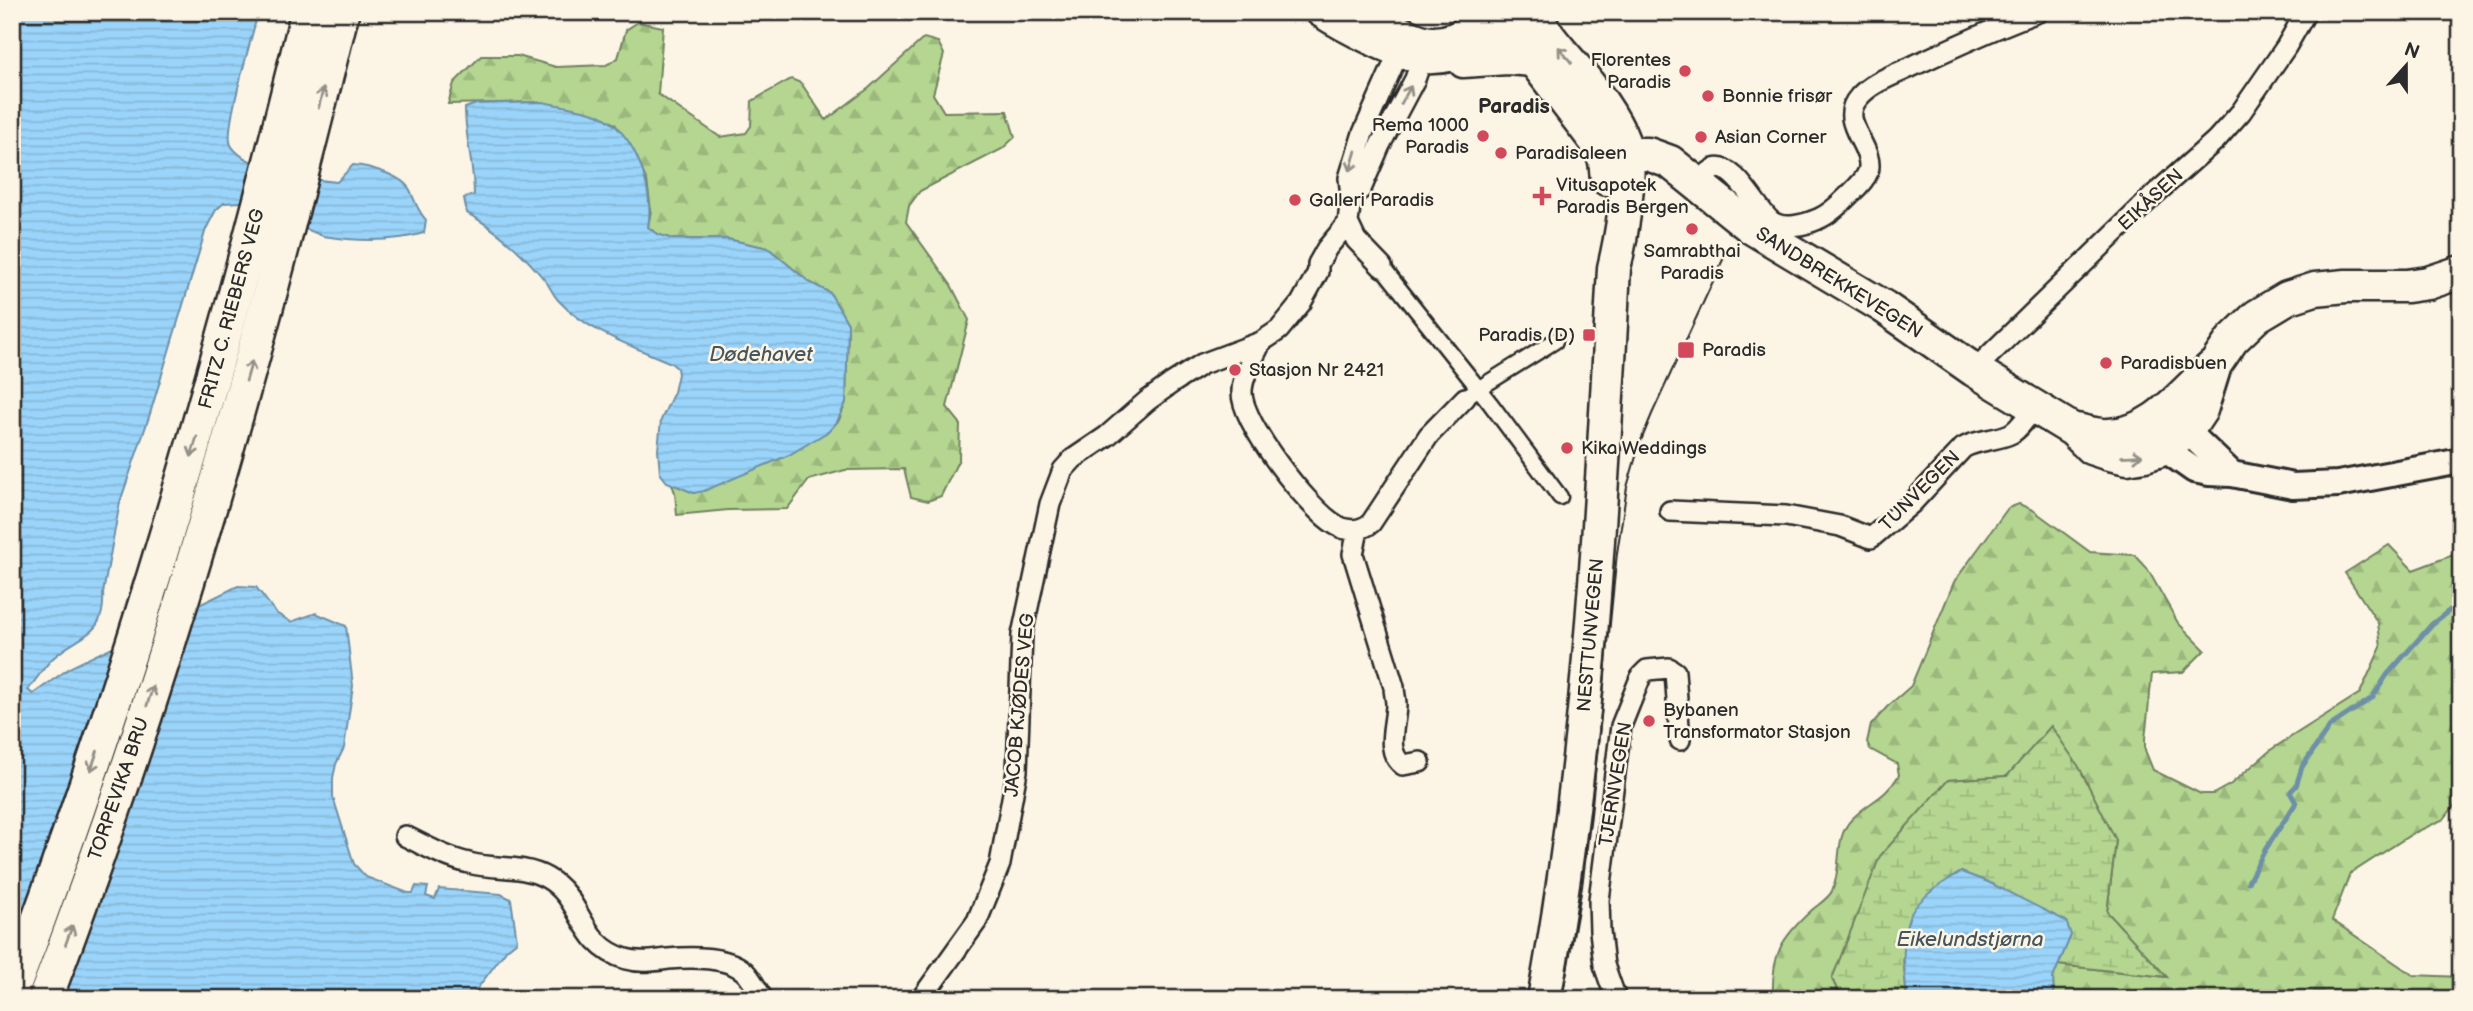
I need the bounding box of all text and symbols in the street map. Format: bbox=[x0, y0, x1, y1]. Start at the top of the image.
north arrow bbox=[2372, 32, 2442, 102]
text: N bbox=[2401, 38, 2422, 65]
one-way arrow bbox=[1557, 47, 1573, 65]
place label: Florentes Paradis bbox=[1590, 49, 1671, 94]
marker: Florentes Paradis bbox=[1677, 63, 1693, 79]
one-way arrow bbox=[1400, 85, 1413, 106]
place label: Bonnie frisør bbox=[1722, 85, 1833, 108]
one-way arrow bbox=[316, 87, 329, 109]
marker: Bonnie frisør bbox=[1700, 88, 1716, 104]
district label: Paradis bbox=[1478, 94, 1550, 119]
place label: Rema 1000 Paradis bbox=[1372, 114, 1469, 159]
place label: Asian Corner bbox=[1715, 126, 1828, 149]
marker: Rema 1000 Paradis bbox=[1475, 128, 1491, 144]
marker: Asian Corner bbox=[1693, 129, 1709, 145]
place label: Paradisaleen bbox=[1515, 142, 1627, 165]
marker: Paradisaleen bbox=[1493, 145, 1509, 161]
one-way arrow bbox=[1346, 150, 1359, 172]
street label: EIKÅSEN bbox=[2114, 164, 2188, 236]
place label: Vitusapotek Paradis Bergen bbox=[1556, 174, 1689, 219]
marker: Vitusapotek Paradis Bergen bbox=[1534, 188, 1550, 204]
place label: Galleri Paradis bbox=[1309, 189, 1434, 212]
marker: Galleri Paradis bbox=[1287, 192, 1303, 208]
street label: FRITZ C. RIEBERS VEG bbox=[194, 206, 270, 412]
marker: Samrabthai Paradis bbox=[1684, 221, 1700, 237]
street label: SANDBREKKEVEGEN bbox=[1751, 222, 1927, 344]
place label: Samrabthai Paradis bbox=[1643, 240, 1741, 285]
place label: Paradis (D) bbox=[1478, 324, 1575, 347]
marker: Paradis (D) bbox=[1581, 327, 1597, 343]
place label: Paradis bbox=[1702, 339, 1766, 362]
marker: Paradis bbox=[1676, 340, 1696, 360]
water label: Dødehavet bbox=[709, 342, 813, 367]
place label: Paradisbuen bbox=[2120, 352, 2227, 375]
marker: Paradisbuen bbox=[2098, 355, 2114, 371]
place label: Stasjon Nr 2421 bbox=[1249, 359, 1384, 382]
one-way arrow bbox=[243, 360, 256, 383]
marker: Stasjon Nr 2421 bbox=[1227, 362, 1243, 378]
one-way arrow bbox=[186, 435, 199, 457]
place label: Kika Weddings bbox=[1581, 437, 1707, 460]
marker: Kika Weddings bbox=[1559, 440, 1575, 456]
street label: TUNVEGEN bbox=[1875, 446, 1965, 536]
one-way arrow bbox=[2120, 449, 2143, 462]
street label: NESTTUNVEGEN bbox=[1573, 557, 1609, 713]
street label: JACOB KJØDES VEG bbox=[1001, 612, 1039, 798]
one-way arrow bbox=[145, 686, 158, 708]
place label: Bybanen Transformator Stasjon bbox=[1663, 699, 1851, 744]
marker: Bybanen Transformator Stasjon bbox=[1641, 713, 1657, 729]
street label: TORPEVIKA BRU bbox=[84, 714, 154, 864]
street label: TJERNVEGEN bbox=[1595, 720, 1637, 848]
one-way arrow bbox=[87, 750, 99, 772]
one-way arrow bbox=[63, 924, 76, 946]
water label: Eikelundstjørna bbox=[1896, 927, 2044, 952]

